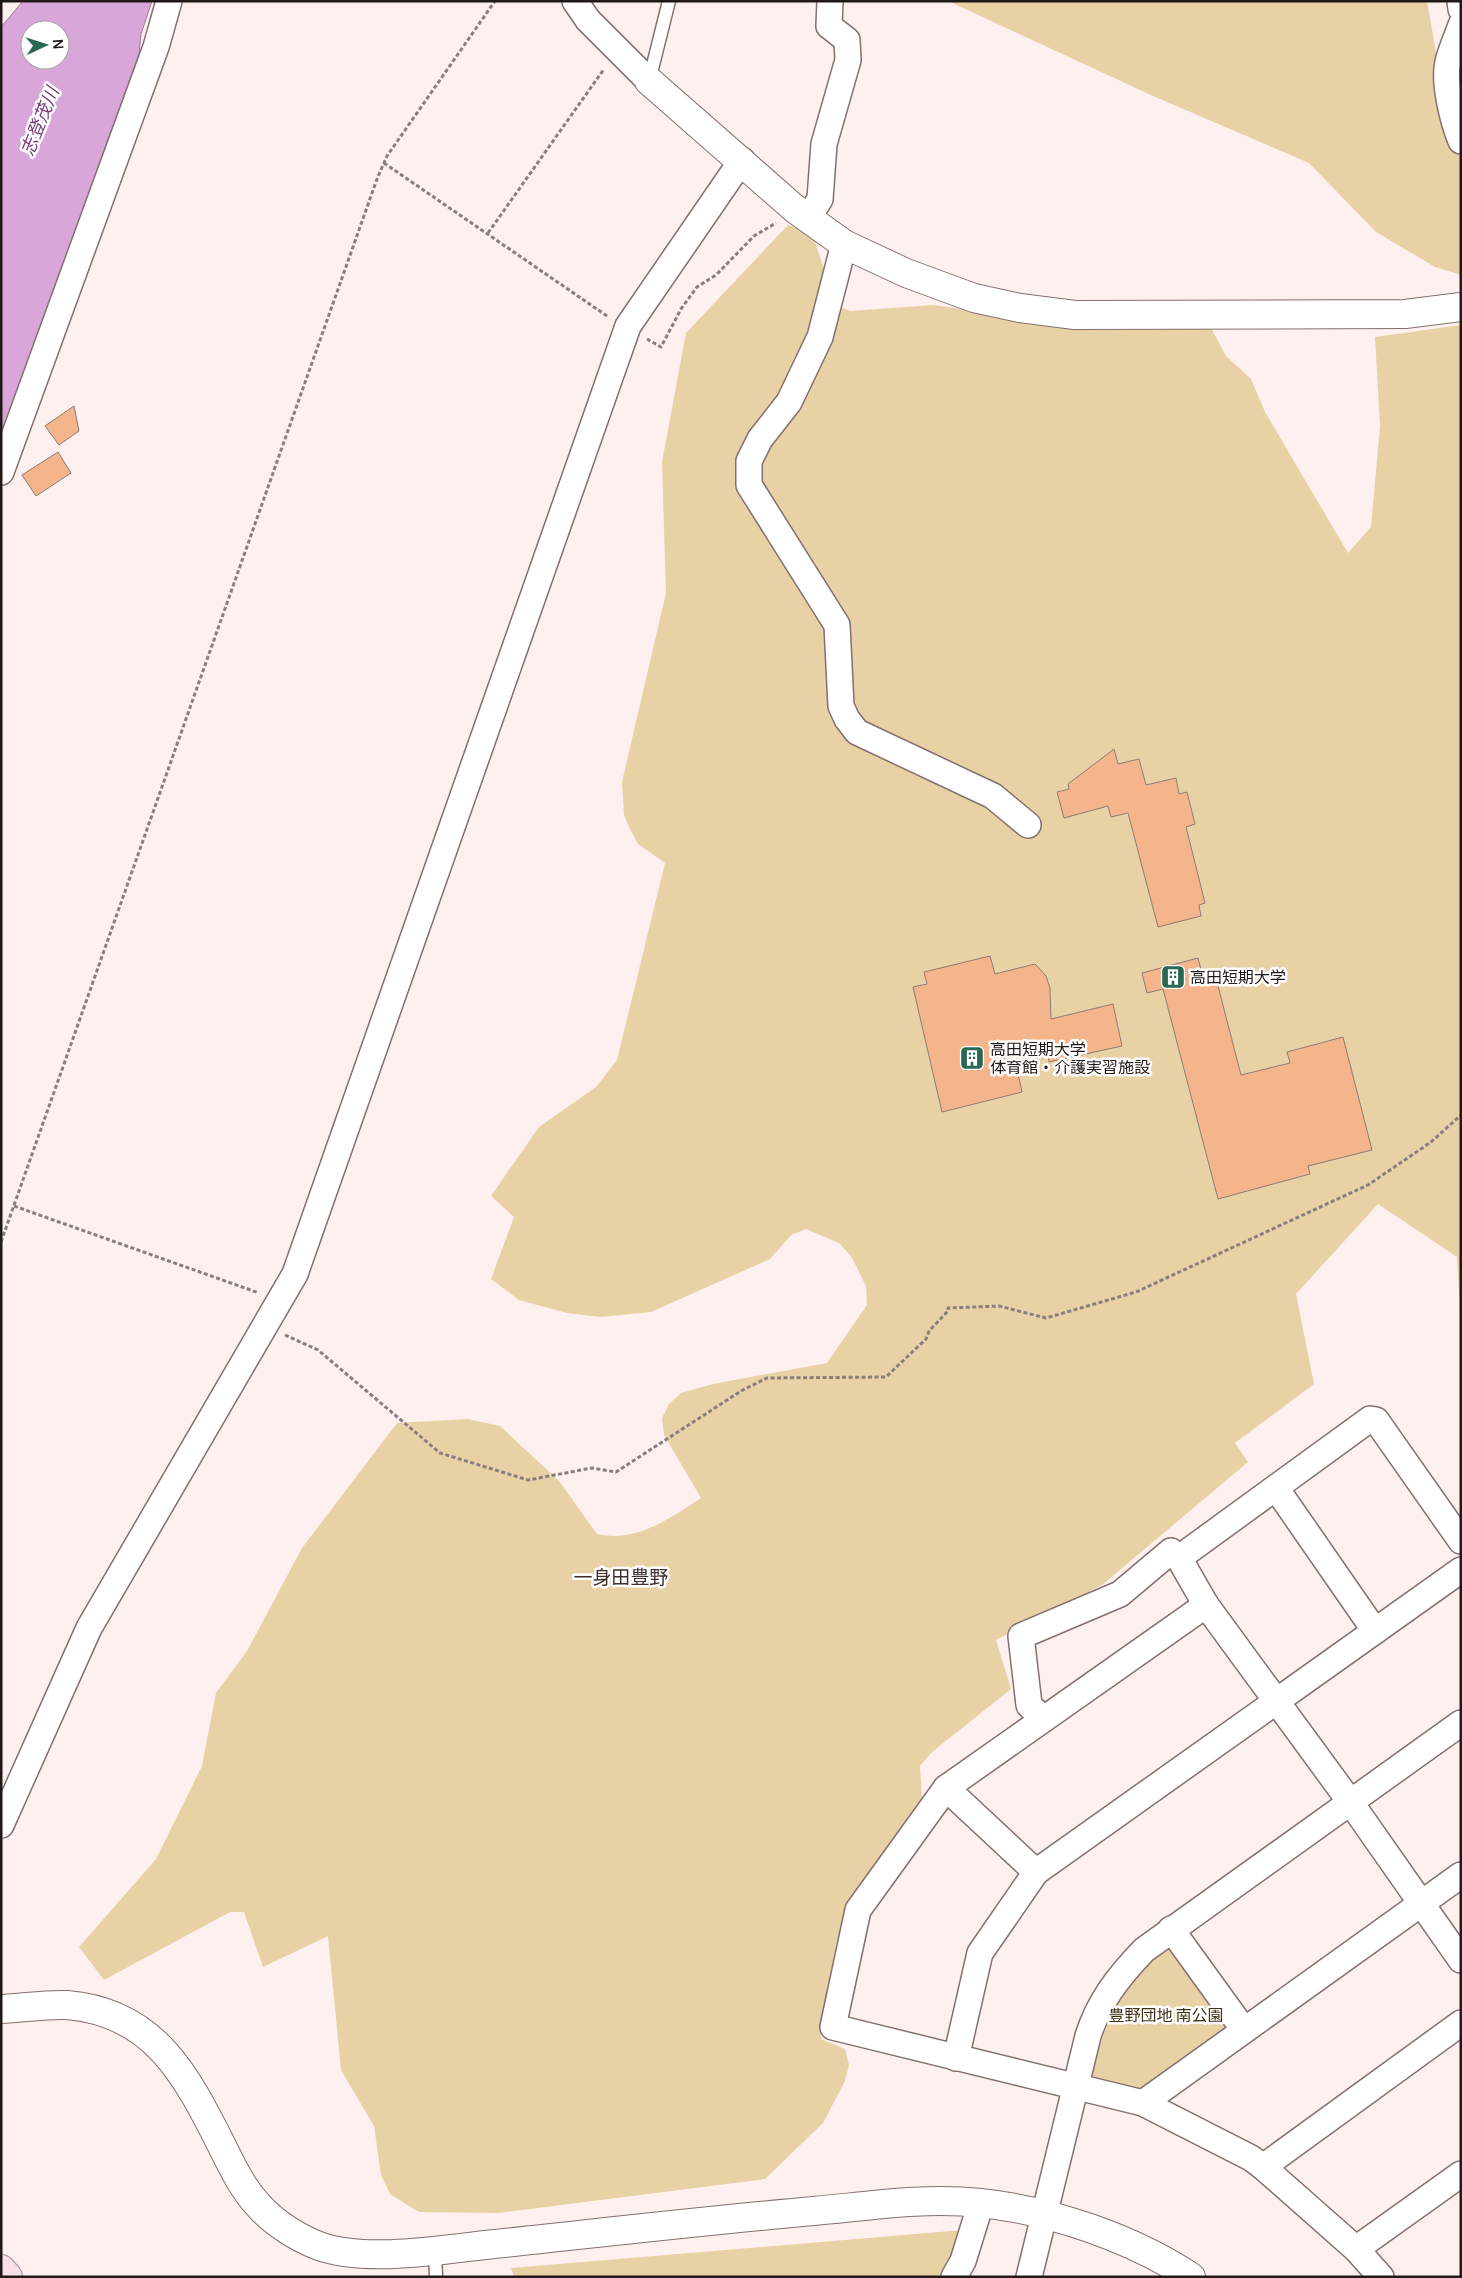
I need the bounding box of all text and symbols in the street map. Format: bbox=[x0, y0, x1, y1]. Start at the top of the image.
north arrow bbox=[20, 20, 70, 70]
text: N bbox=[49, 38, 68, 50]
water label: 志登茂川 bbox=[14, 81, 64, 159]
building icon: 高田短期大学 bbox=[1160, 964, 1186, 990]
place label: 高田短期大学 bbox=[1190, 966, 1286, 988]
place label: 高田短期大学 体育館・介護実習施設 bbox=[990, 1038, 1150, 1078]
building icon: 高田短期大学 体育館・介護実習施設 bbox=[959, 1045, 985, 1071]
district label: 一身田豊野 bbox=[573, 1564, 669, 1590]
park label: 豊野団地 南公園 bbox=[1108, 2004, 1224, 2026]

